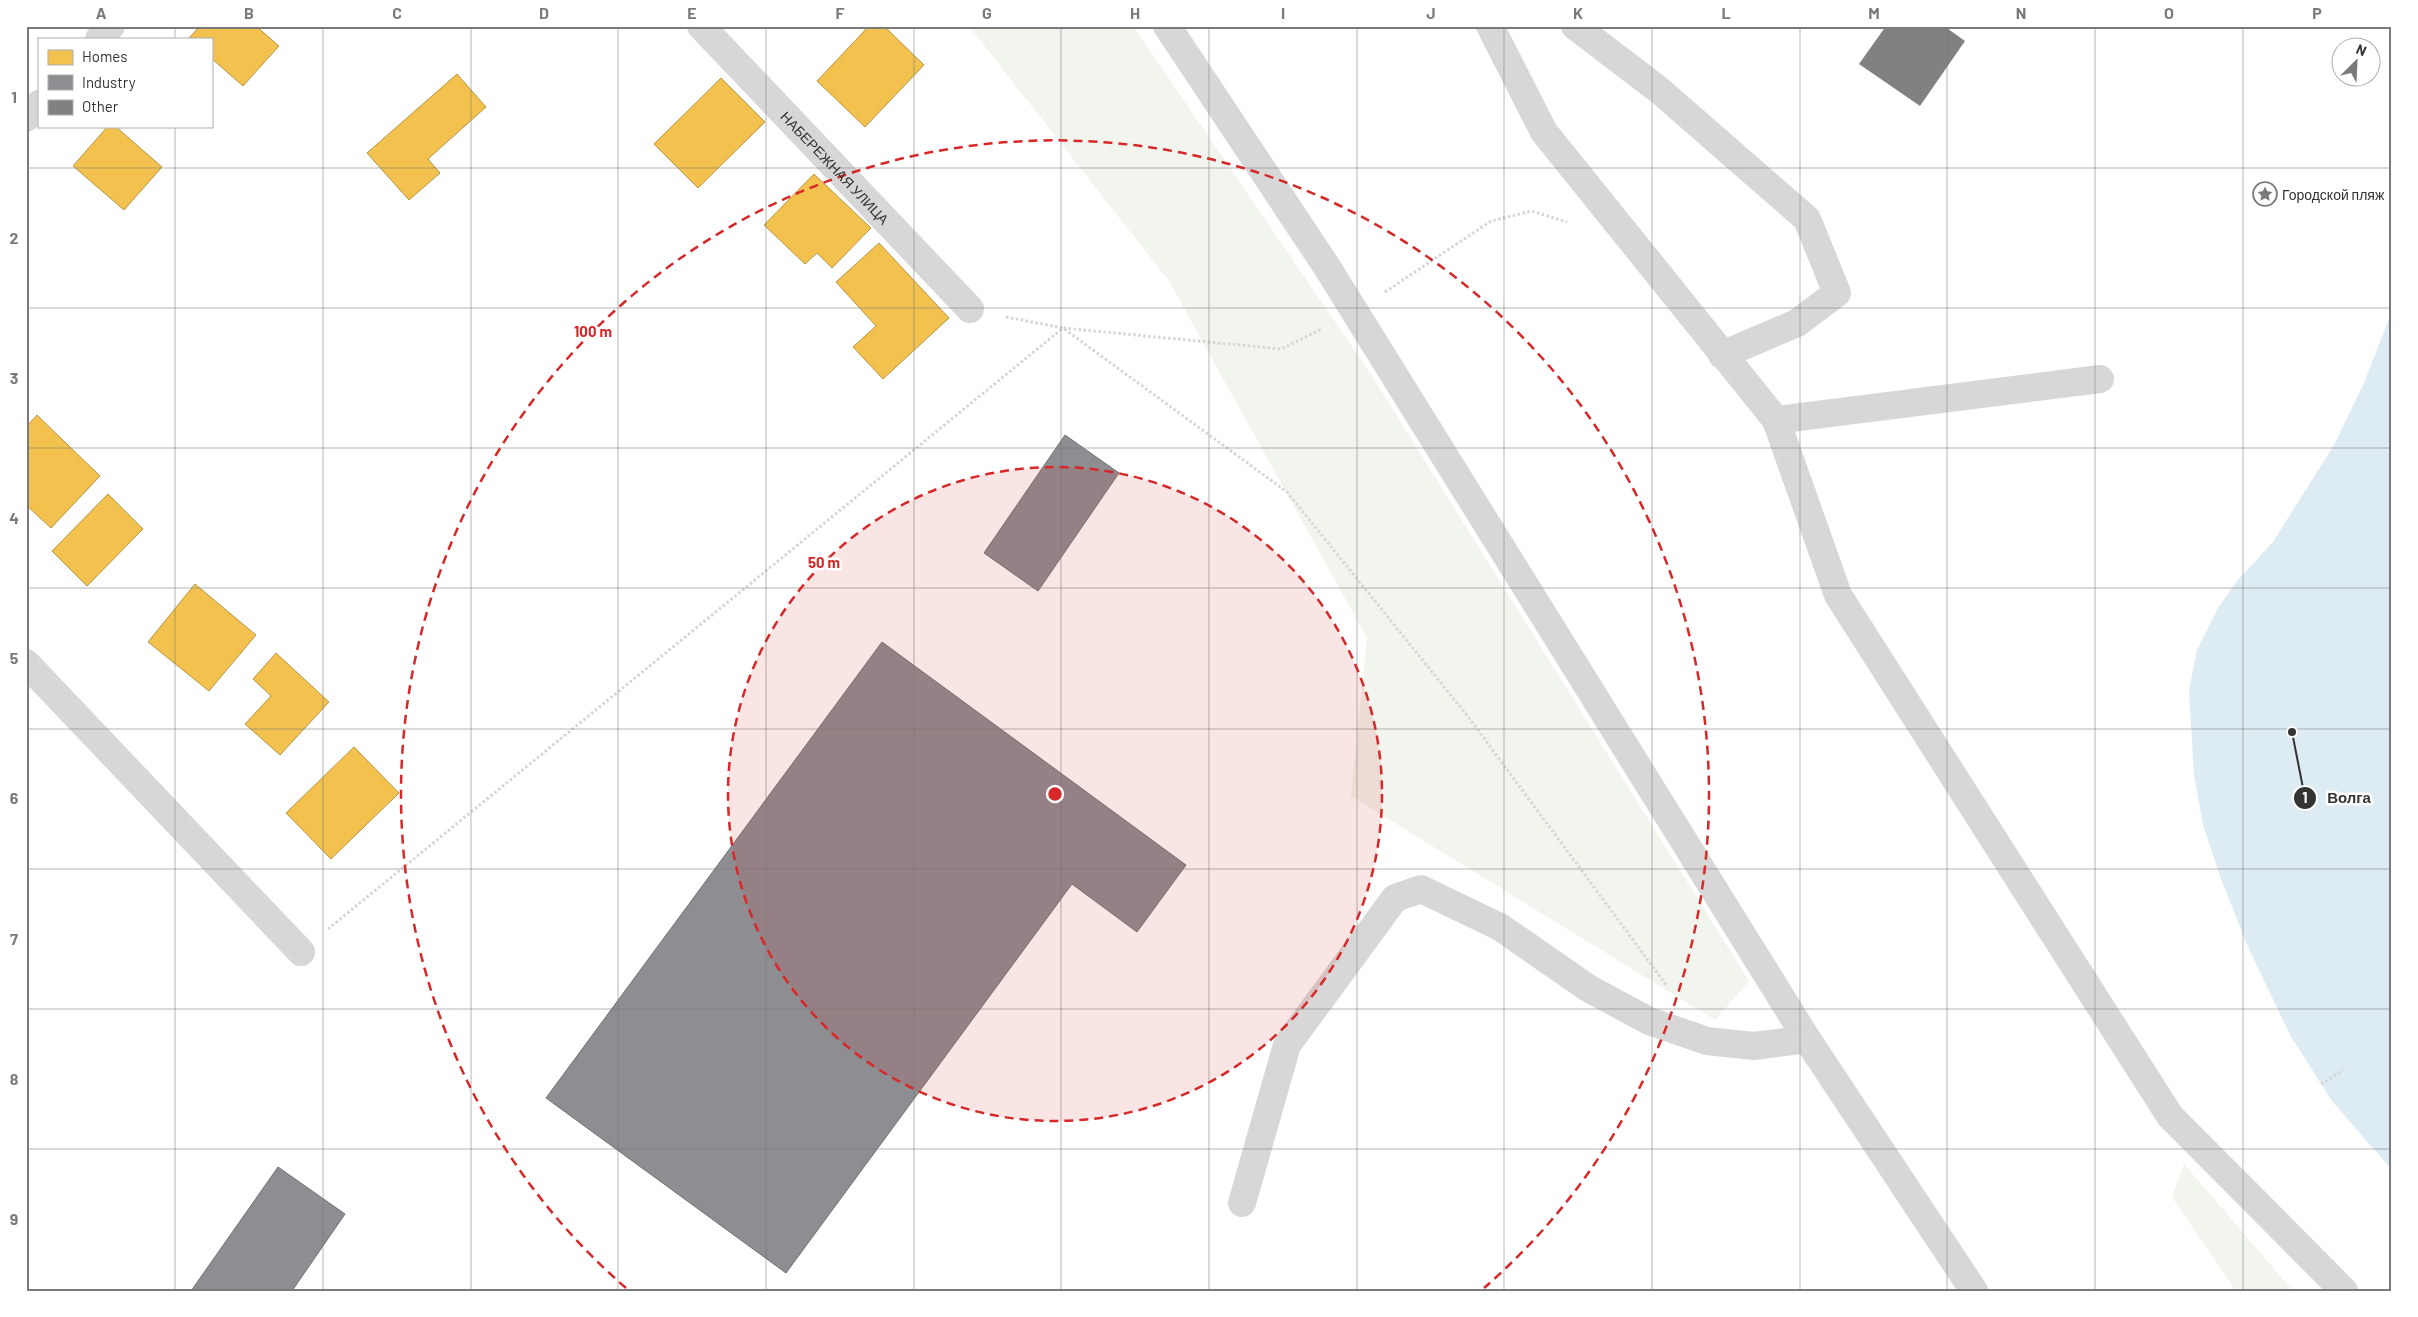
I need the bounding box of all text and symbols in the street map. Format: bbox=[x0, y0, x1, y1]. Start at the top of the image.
text: A bbox=[96, 3, 107, 22]
text: B bbox=[244, 3, 254, 22]
text: C bbox=[392, 3, 402, 22]
text: D bbox=[539, 3, 549, 22]
text: E bbox=[687, 3, 697, 22]
text: F bbox=[836, 3, 845, 22]
text: G bbox=[982, 3, 992, 22]
text: H bbox=[1130, 3, 1140, 22]
text: I bbox=[1281, 3, 1285, 22]
text: J bbox=[1426, 3, 1436, 22]
text: K bbox=[1573, 3, 1583, 22]
text: L bbox=[1721, 3, 1731, 22]
text: M bbox=[1868, 3, 1880, 22]
text: N bbox=[2016, 3, 2026, 22]
text: O bbox=[2164, 3, 2174, 22]
text: P bbox=[2312, 3, 2322, 22]
legend bbox=[38, 38, 212, 128]
north arrow bbox=[2330, 38, 2380, 88]
text: N bbox=[2354, 40, 2369, 59]
text: Homes bbox=[82, 47, 127, 65]
text: Industry bbox=[82, 73, 136, 91]
text: 1 bbox=[11, 87, 17, 106]
text: Other bbox=[82, 97, 119, 115]
street label: НАБЕРЕЖНАЯ УЛИЦА bbox=[778, 107, 893, 228]
place icon: Городской пляж bbox=[2252, 181, 2278, 207]
place label: Городской пляж bbox=[2282, 186, 2385, 203]
text: 2 bbox=[10, 228, 19, 247]
text: 100 m bbox=[574, 322, 612, 340]
text: 3 bbox=[10, 368, 18, 387]
text: 4 bbox=[9, 508, 19, 527]
text: 50 m bbox=[808, 553, 840, 571]
text: 5 bbox=[10, 648, 19, 667]
callout: Волга bbox=[2292, 783, 2381, 813]
centre of rings bbox=[1046, 785, 1064, 803]
text: 6 bbox=[10, 788, 19, 807]
text: 1 bbox=[2302, 788, 2308, 806]
text: Волга bbox=[2327, 788, 2372, 806]
text: 7 bbox=[10, 929, 18, 948]
text: 8 bbox=[10, 1069, 19, 1088]
text: 9 bbox=[10, 1209, 18, 1228]

